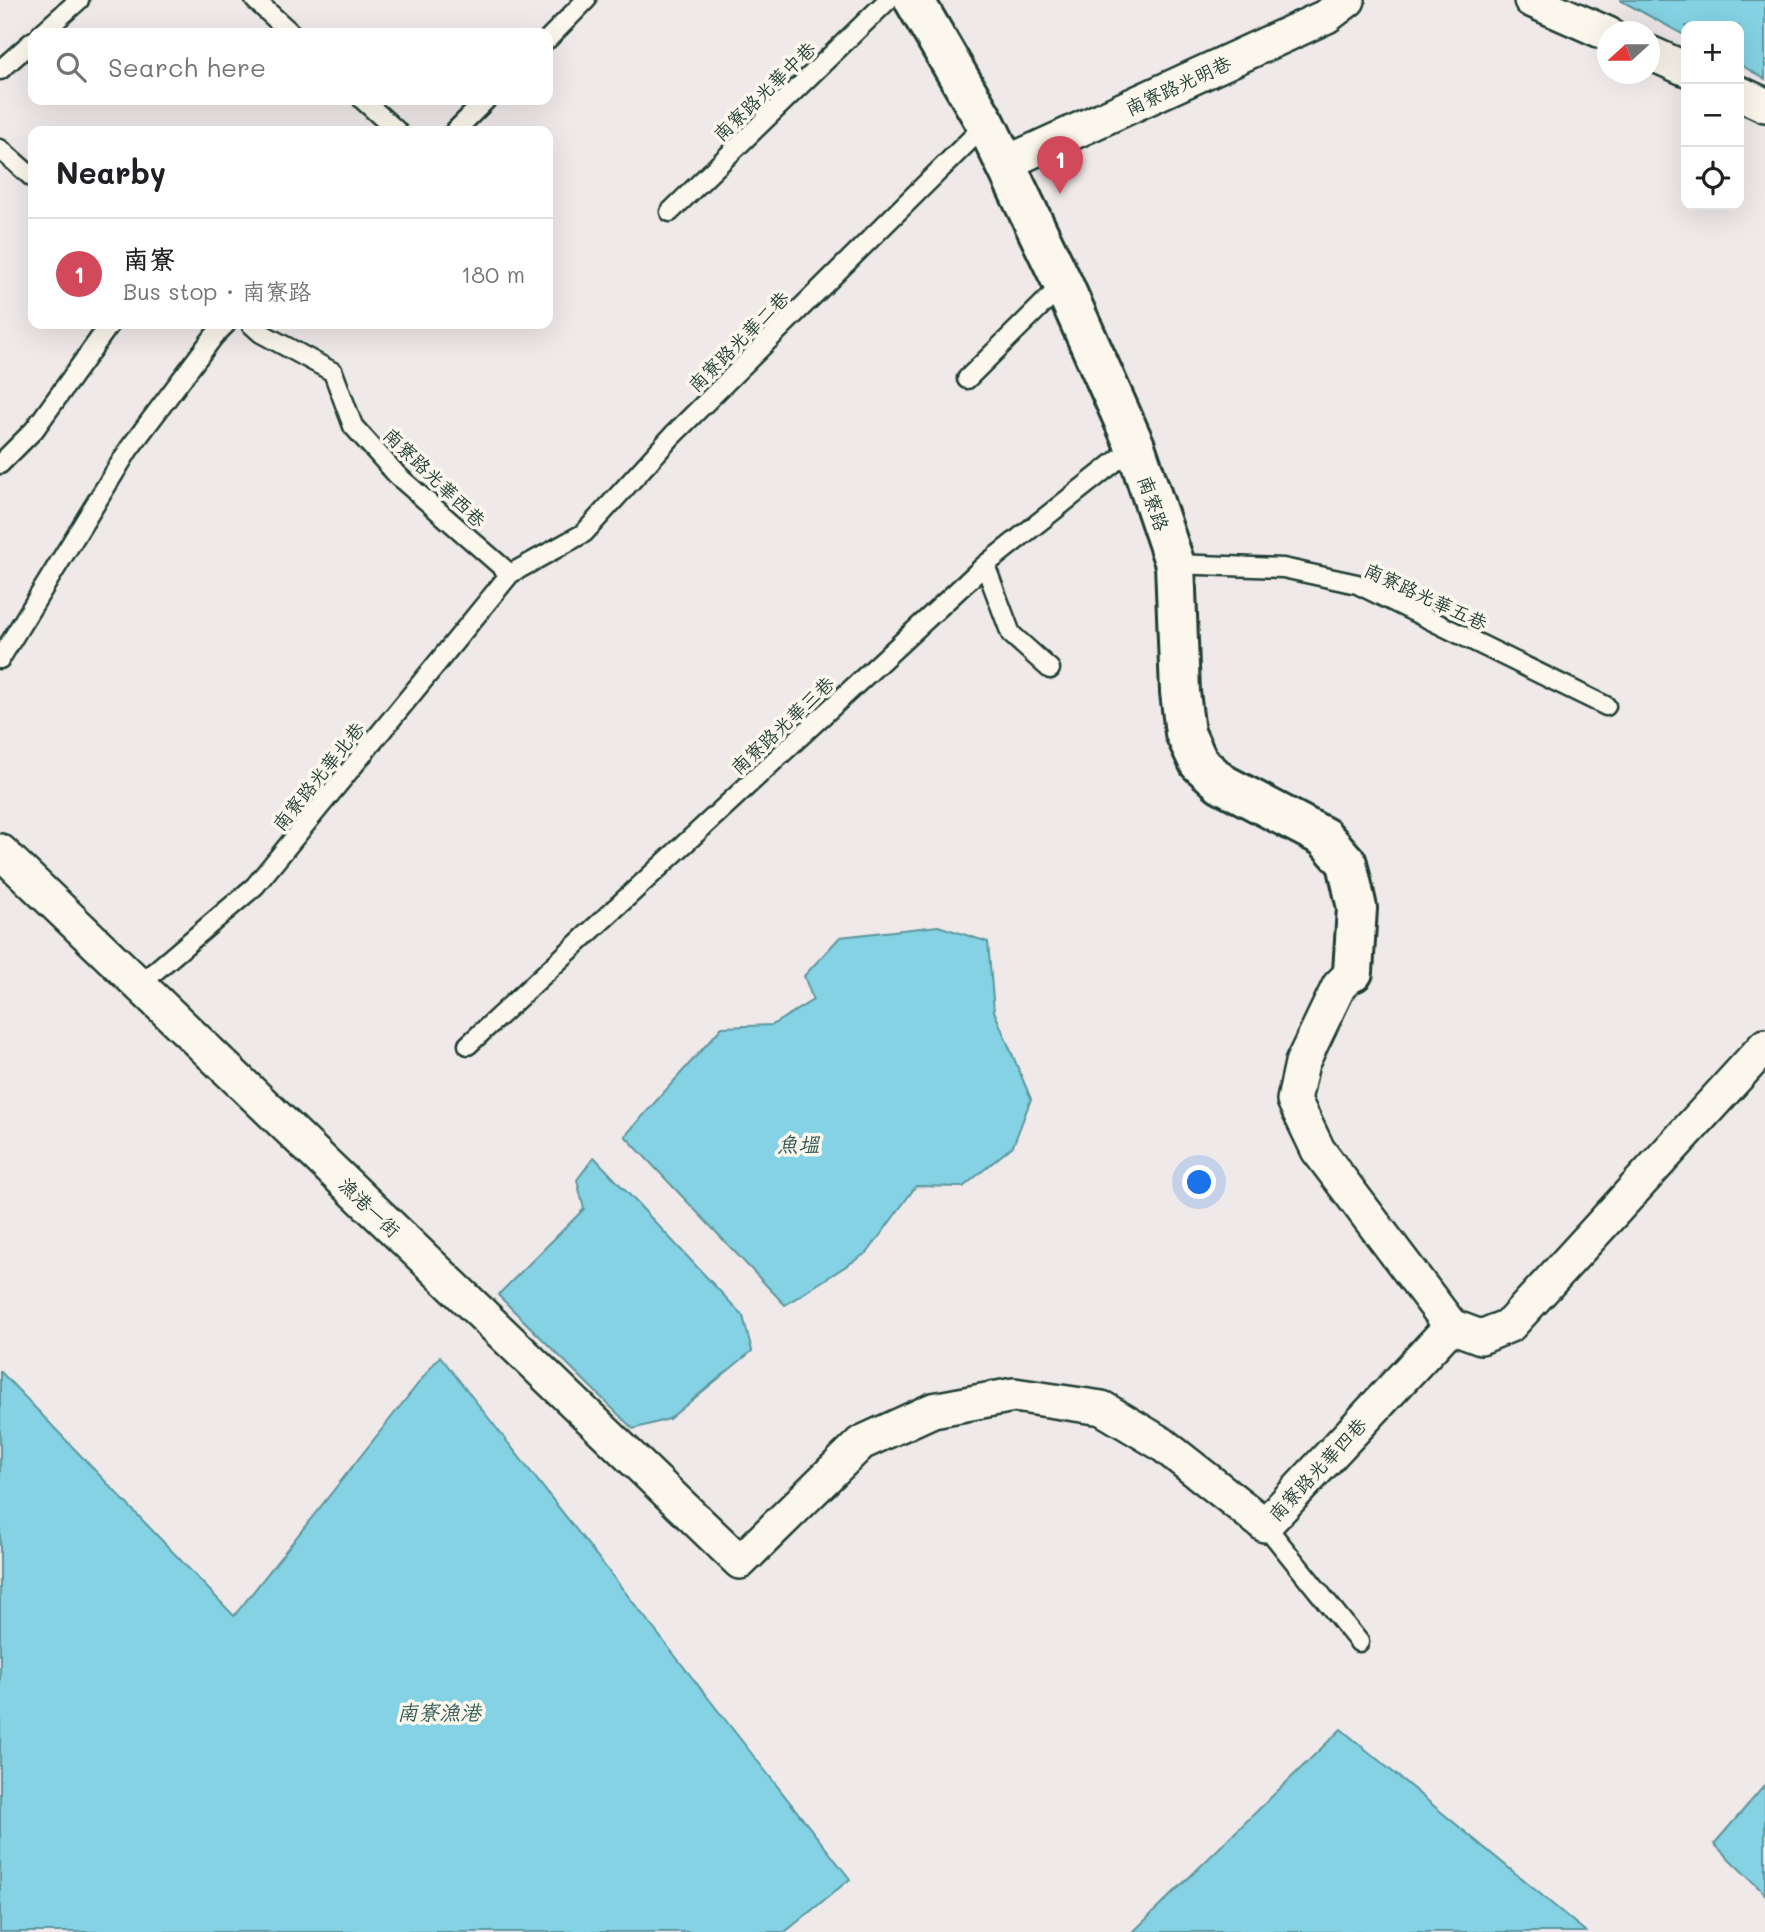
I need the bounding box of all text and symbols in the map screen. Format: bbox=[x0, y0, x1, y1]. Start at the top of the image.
north arrow bbox=[1597, 21, 1660, 84]
map controls bbox=[1681, 21, 1744, 210]
button: + bbox=[1681, 21, 1744, 84]
search box bbox=[28, 28, 553, 105]
street label: 南寮路光華中巷 bbox=[707, 36, 821, 146]
icon: search bbox=[52, 48, 90, 86]
text: Search here bbox=[108, 50, 266, 84]
street label: 南寮路光明巷 bbox=[1121, 50, 1235, 120]
button: − bbox=[1681, 84, 1744, 147]
pin: 1 bbox=[1037, 136, 1083, 194]
button: locate bbox=[1681, 147, 1744, 210]
text: Nearby bbox=[56, 152, 166, 192]
text: 南寮 bbox=[123, 242, 175, 276]
text: 1 bbox=[74, 259, 84, 289]
text: 180 m bbox=[461, 259, 525, 289]
text: Bus stop · 南寮路 bbox=[123, 276, 311, 306]
street label: 南寮路光華二巷 bbox=[682, 285, 794, 397]
street label: 南寮路光華西巷 bbox=[378, 422, 492, 532]
street label: 南寮路 bbox=[1133, 472, 1175, 534]
street label: 南寮路光華五巷 bbox=[1360, 557, 1492, 635]
street label: 南寮路光華三巷 bbox=[725, 670, 839, 780]
street label: 南寮路光華北巷 bbox=[266, 716, 370, 836]
water label: 魚塭 bbox=[777, 1130, 821, 1157]
your location bbox=[1182, 1165, 1216, 1199]
street label: 漁港一街 bbox=[334, 1172, 406, 1242]
street label: 南寮路光華四巷 bbox=[1262, 1412, 1372, 1526]
water label: 南寮漁港 bbox=[397, 1698, 483, 1725]

